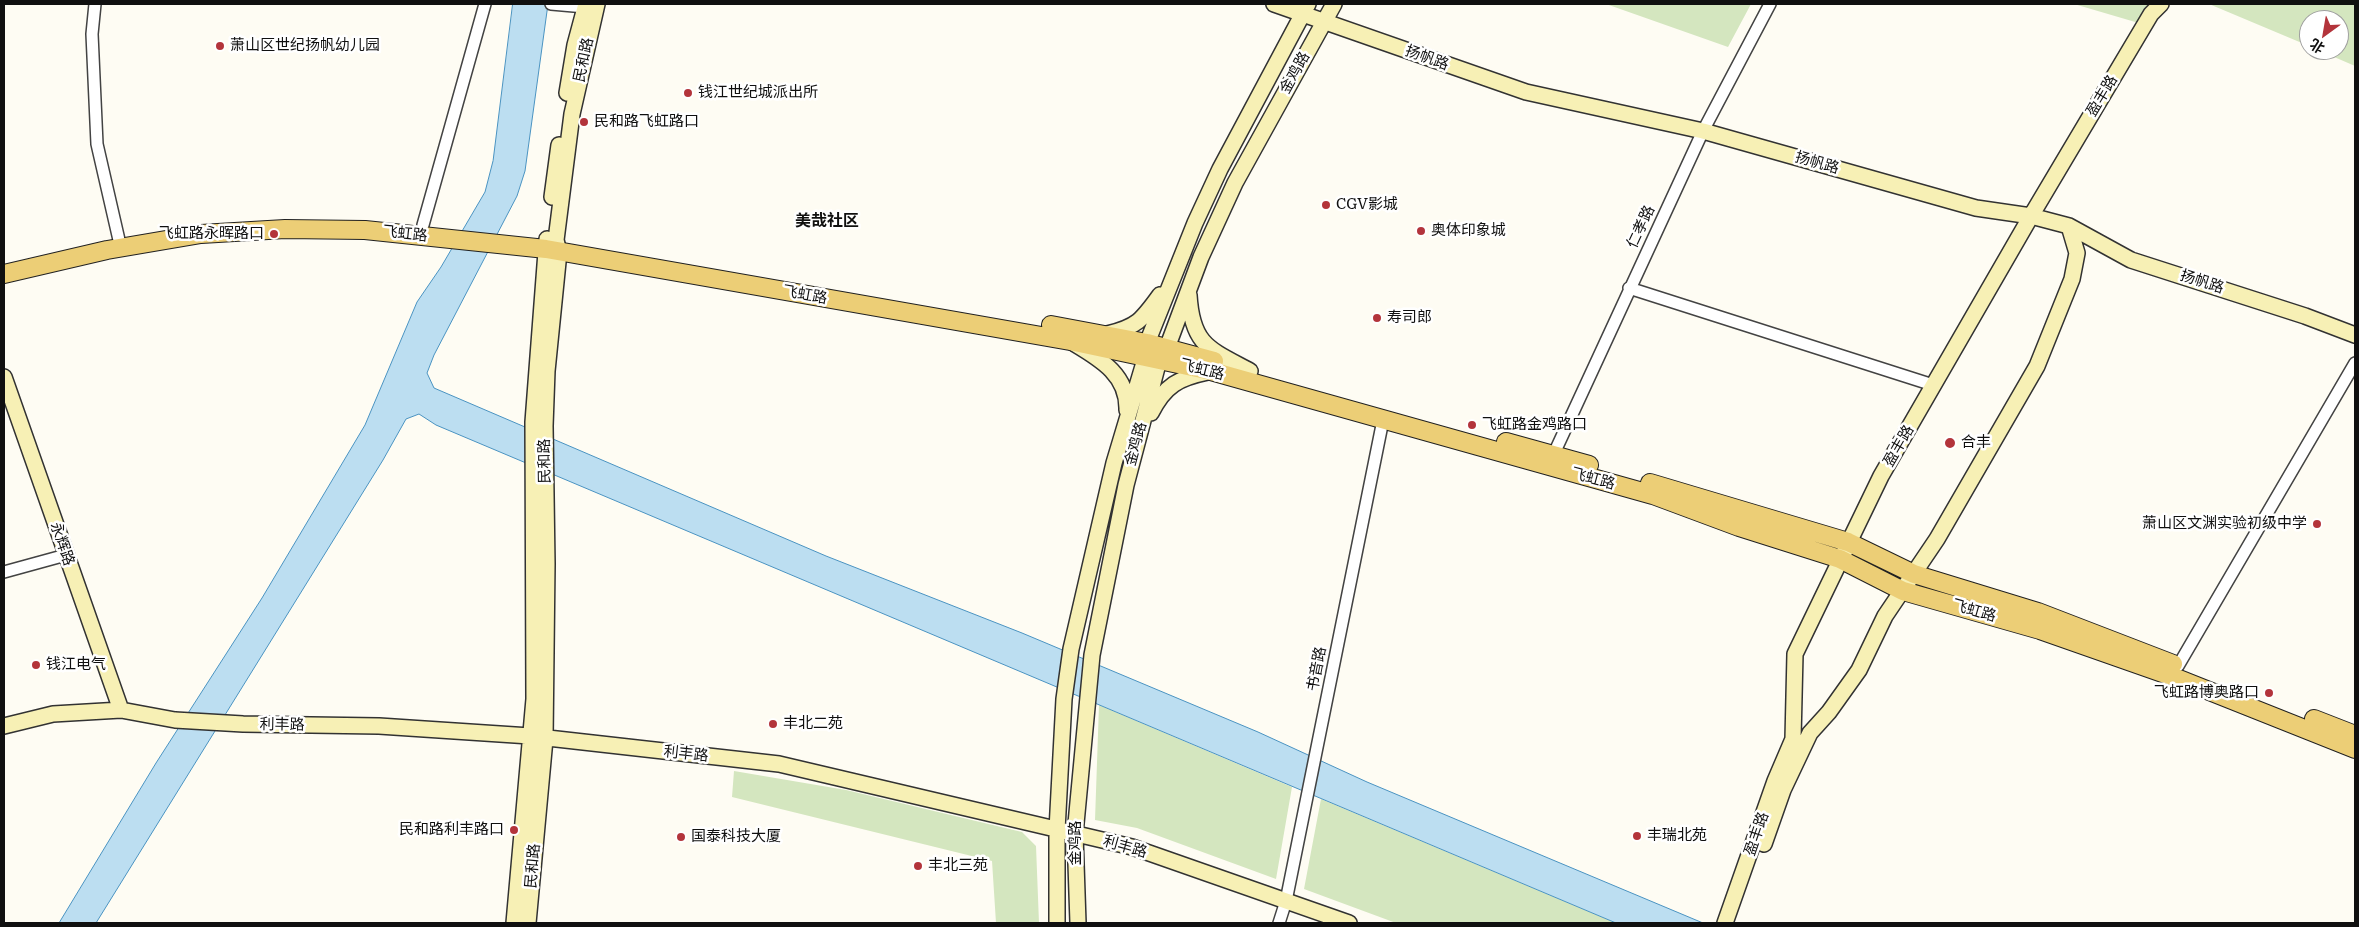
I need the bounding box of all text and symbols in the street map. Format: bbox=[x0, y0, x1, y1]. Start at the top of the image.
north arrow bbox=[2299, 10, 2349, 60]
text: 北 bbox=[2305, 35, 2328, 59]
street label: 民和路 bbox=[571, 36, 597, 84]
place label: 萧山区世纪扬帆幼儿园 bbox=[230, 37, 380, 55]
marker: 萧山区世纪扬帆幼儿园 bbox=[214, 40, 226, 52]
street label: 扬帆路 bbox=[1403, 42, 1451, 74]
street label: 金鸡路 bbox=[1276, 49, 1314, 97]
street label: 盈丰路 bbox=[2083, 72, 2121, 120]
place label: 钱江世纪城派出所 bbox=[698, 84, 818, 102]
marker: 钱江世纪城派出所 bbox=[682, 87, 694, 99]
place label: 民和路飞虹路口 bbox=[594, 113, 699, 131]
marker: 民和路飞虹路口 bbox=[578, 116, 590, 128]
street label: 扬帆路 bbox=[1793, 148, 1841, 178]
place label: CGV影城 bbox=[1336, 196, 1398, 214]
marker: CGV影城 bbox=[1320, 199, 1332, 211]
street label: 仁孝路 bbox=[1623, 203, 1659, 251]
district label: 美哉社区 bbox=[795, 211, 859, 231]
place label: 奥体印象城 bbox=[1431, 222, 1506, 240]
street label: 飞虹路 bbox=[382, 223, 428, 245]
place label: 飞虹路永晖路口 bbox=[159, 225, 264, 243]
marker: 奥体印象城 bbox=[1415, 225, 1427, 237]
marker: 飞虹路永晖路口 bbox=[268, 228, 280, 240]
street label: 扬帆路 bbox=[2178, 266, 2226, 298]
street label: 飞虹路 bbox=[781, 282, 829, 308]
place label: 寿司郎 bbox=[1387, 309, 1432, 327]
marker: 寿司郎 bbox=[1371, 312, 1383, 324]
street label: 飞虹路 bbox=[1178, 356, 1226, 384]
place label: 飞虹路金鸡路口 bbox=[1482, 416, 1587, 434]
marker: 飞虹路金鸡路口 bbox=[1466, 419, 1478, 431]
street label: 金鸡路 bbox=[1121, 420, 1151, 468]
street label: 盈丰路 bbox=[1880, 422, 1918, 470]
place label: 合丰 bbox=[1961, 434, 1991, 452]
marker: 合丰 bbox=[1943, 436, 1957, 450]
street label: 民和路 bbox=[536, 438, 554, 484]
street label: 飞虹路 bbox=[1569, 464, 1617, 494]
place label: 萧山区文渊实验初级中学 bbox=[2142, 515, 2307, 533]
marker: 萧山区文渊实验初级中学 bbox=[2311, 518, 2323, 530]
street label: 永辉路 bbox=[46, 520, 78, 568]
street label: 飞虹路 bbox=[1950, 596, 1998, 626]
street label: 书音路 bbox=[1304, 645, 1330, 693]
place label: 钱江电气 bbox=[46, 656, 106, 674]
marker: 钱江电气 bbox=[30, 659, 42, 671]
place label: 飞虹路博奥路口 bbox=[2154, 684, 2259, 702]
marker: 飞虹路博奥路口 bbox=[2263, 687, 2275, 699]
place label: 丰北二苑 bbox=[783, 715, 843, 733]
street label: 利丰路 bbox=[259, 716, 305, 734]
marker: 丰北二苑 bbox=[767, 718, 779, 730]
street label: 利丰路 bbox=[663, 743, 709, 765]
street label: 盈丰路 bbox=[1741, 810, 1773, 858]
place label: 民和路利丰路口 bbox=[399, 821, 504, 839]
street label: 金鸡路 bbox=[1067, 821, 1085, 865]
marker: 民和路利丰路口 bbox=[508, 824, 520, 836]
place label: 丰瑞北苑 bbox=[1647, 827, 1707, 845]
place label: 国泰科技大厦 bbox=[691, 828, 781, 846]
marker: 丰瑞北苑 bbox=[1631, 830, 1643, 842]
marker: 国泰科技大厦 bbox=[675, 831, 687, 843]
street label: 利丰路 bbox=[1101, 832, 1149, 862]
street label: 民和路 bbox=[522, 843, 544, 889]
place label: 丰北三苑 bbox=[928, 857, 988, 875]
marker: 丰北三苑 bbox=[912, 860, 924, 872]

